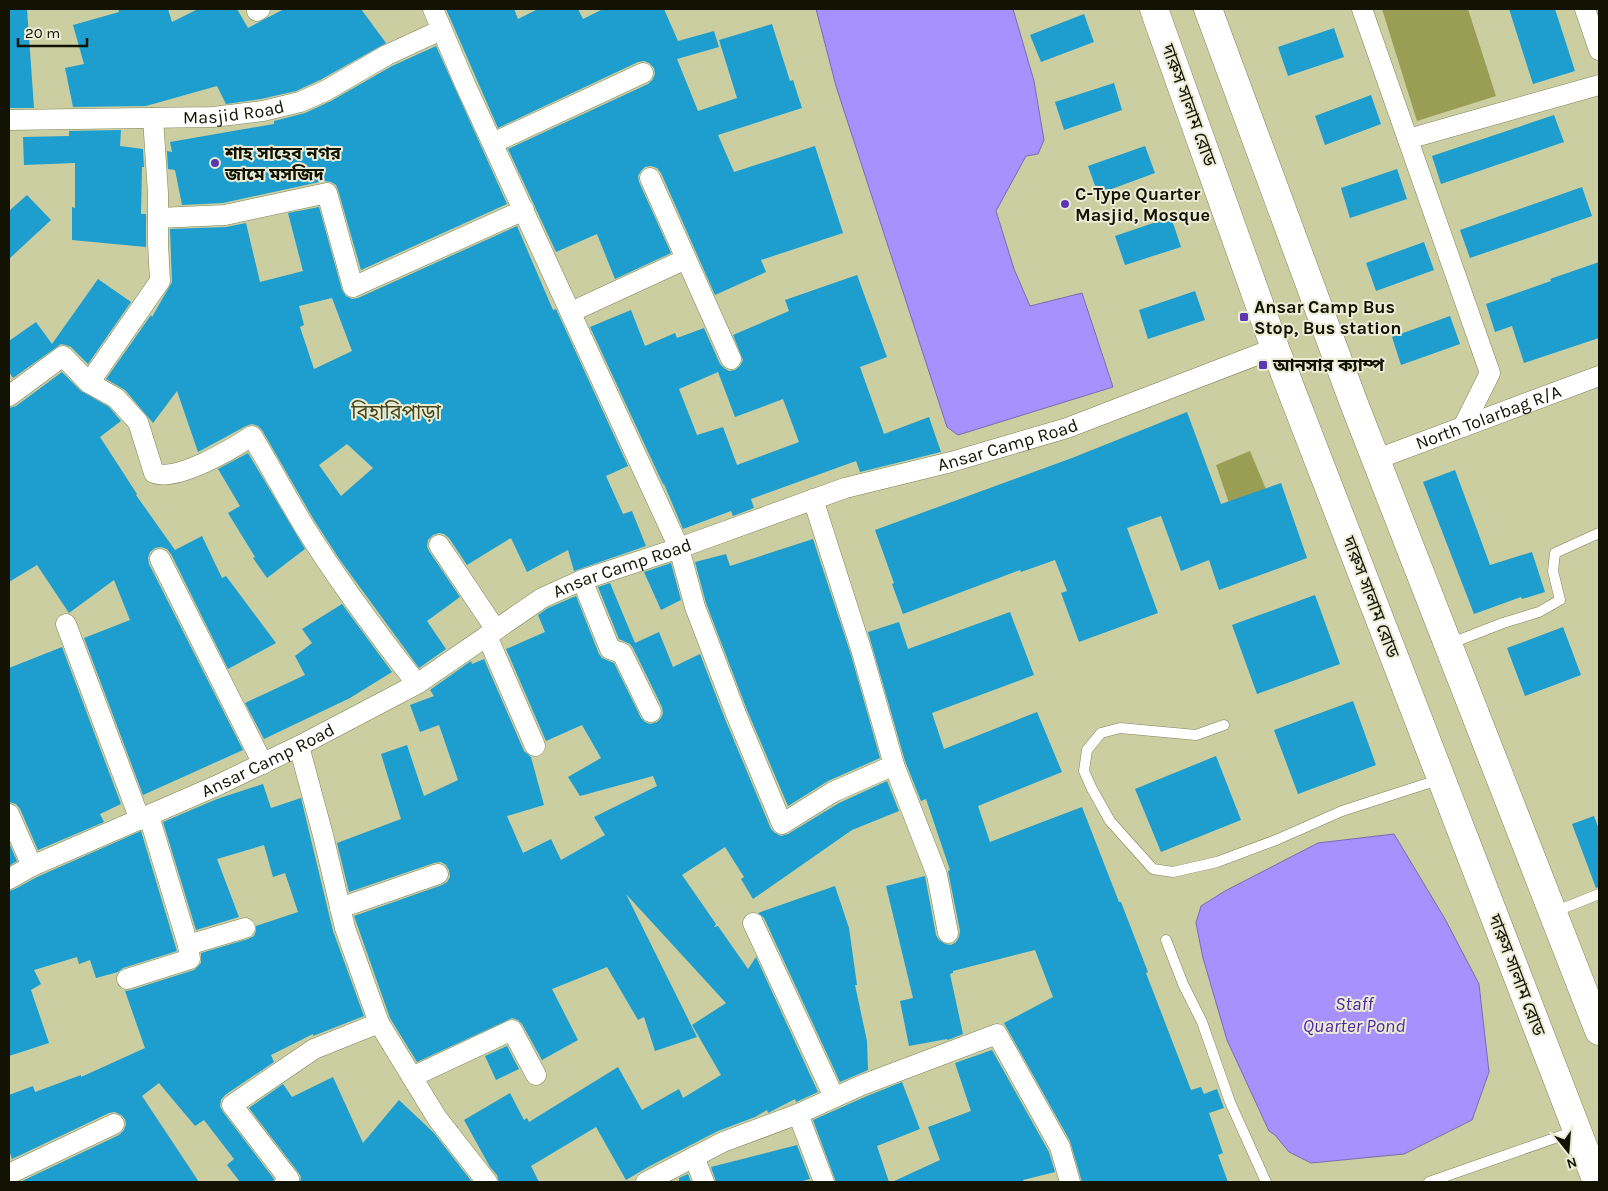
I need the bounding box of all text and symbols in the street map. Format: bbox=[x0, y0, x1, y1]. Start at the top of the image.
scale bar bbox=[18, 15, 86, 47]
text: 20 m bbox=[25, 24, 60, 42]
street label: দারুস সালাম রোড bbox=[1156, 40, 1221, 169]
street label: Masjid Road bbox=[183, 95, 287, 128]
place label: শাহ সাহেব নগর জামে মসজিদ bbox=[224, 142, 342, 185]
marker: শাহ সাহেব নগর জামে মসজিদ bbox=[209, 157, 221, 169]
place label: C-Type Quarter Masjid, Mosque bbox=[1075, 183, 1210, 226]
marker: C-Type Quarter Masjid, Mosque bbox=[1059, 198, 1071, 210]
place label: Ansar Camp Bus Stop, Bus station bbox=[1254, 296, 1401, 339]
marker: Ansar Camp Bus Stop, Bus station bbox=[1238, 311, 1250, 323]
place label: আনসার ক্যাম্প bbox=[1272, 354, 1385, 376]
marker: আনসার ক্যাম্প bbox=[1257, 359, 1269, 371]
street label: North Tolarbag R/A bbox=[1413, 380, 1564, 455]
district label: বিহারিপাড়া bbox=[350, 400, 442, 424]
street label: Ansar Camp Road bbox=[935, 414, 1081, 476]
street label: দারুস সালাম রোড bbox=[1337, 532, 1404, 661]
street label: Ansar Camp Road bbox=[549, 533, 695, 603]
street label: Ansar Camp Road bbox=[198, 718, 338, 802]
street label: দারুস সালাম রোড bbox=[1483, 910, 1550, 1039]
water label: Staff Quarter Pond bbox=[1303, 993, 1405, 1037]
north arrow bbox=[1543, 1126, 1593, 1176]
text: N bbox=[1564, 1153, 1579, 1173]

